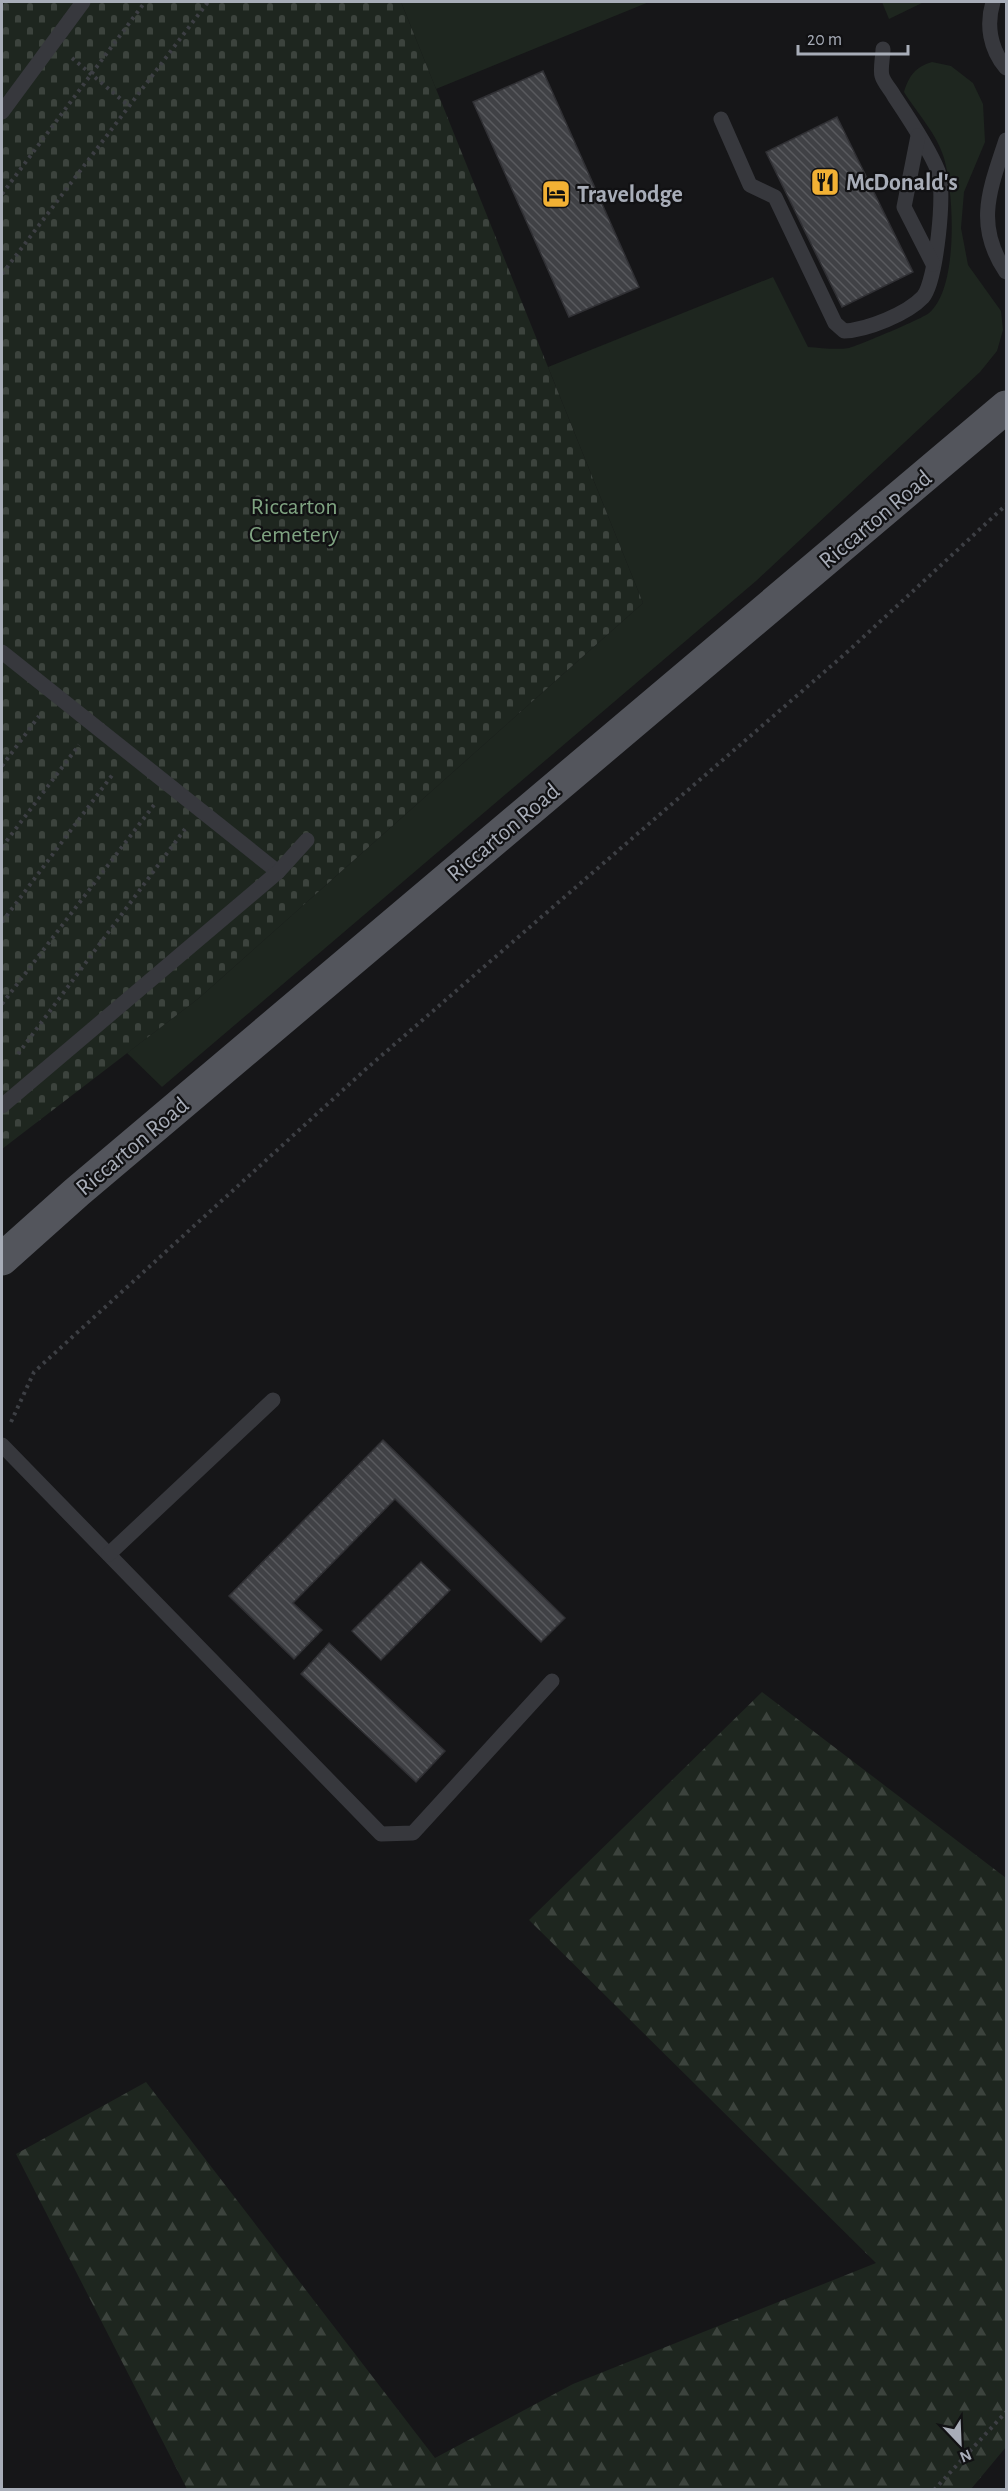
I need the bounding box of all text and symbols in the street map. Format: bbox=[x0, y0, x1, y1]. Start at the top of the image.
scale bar bbox=[798, 18, 908, 56]
text: 20 m bbox=[807, 31, 842, 49]
restaurant icon: McDonald's bbox=[809, 166, 841, 198]
place label: McDonald's bbox=[846, 171, 958, 195]
hotel icon: Travelodge bbox=[540, 178, 572, 210]
place label: Travelodge bbox=[577, 183, 683, 207]
street label: Riccarton Road bbox=[815, 466, 937, 574]
park label: Riccarton Cemetery bbox=[249, 495, 339, 547]
street label: Riccarton Road bbox=[443, 779, 565, 887]
street label: Riccarton Road bbox=[72, 1093, 194, 1201]
north arrow bbox=[930, 2413, 990, 2473]
text: N bbox=[957, 2446, 974, 2465]

